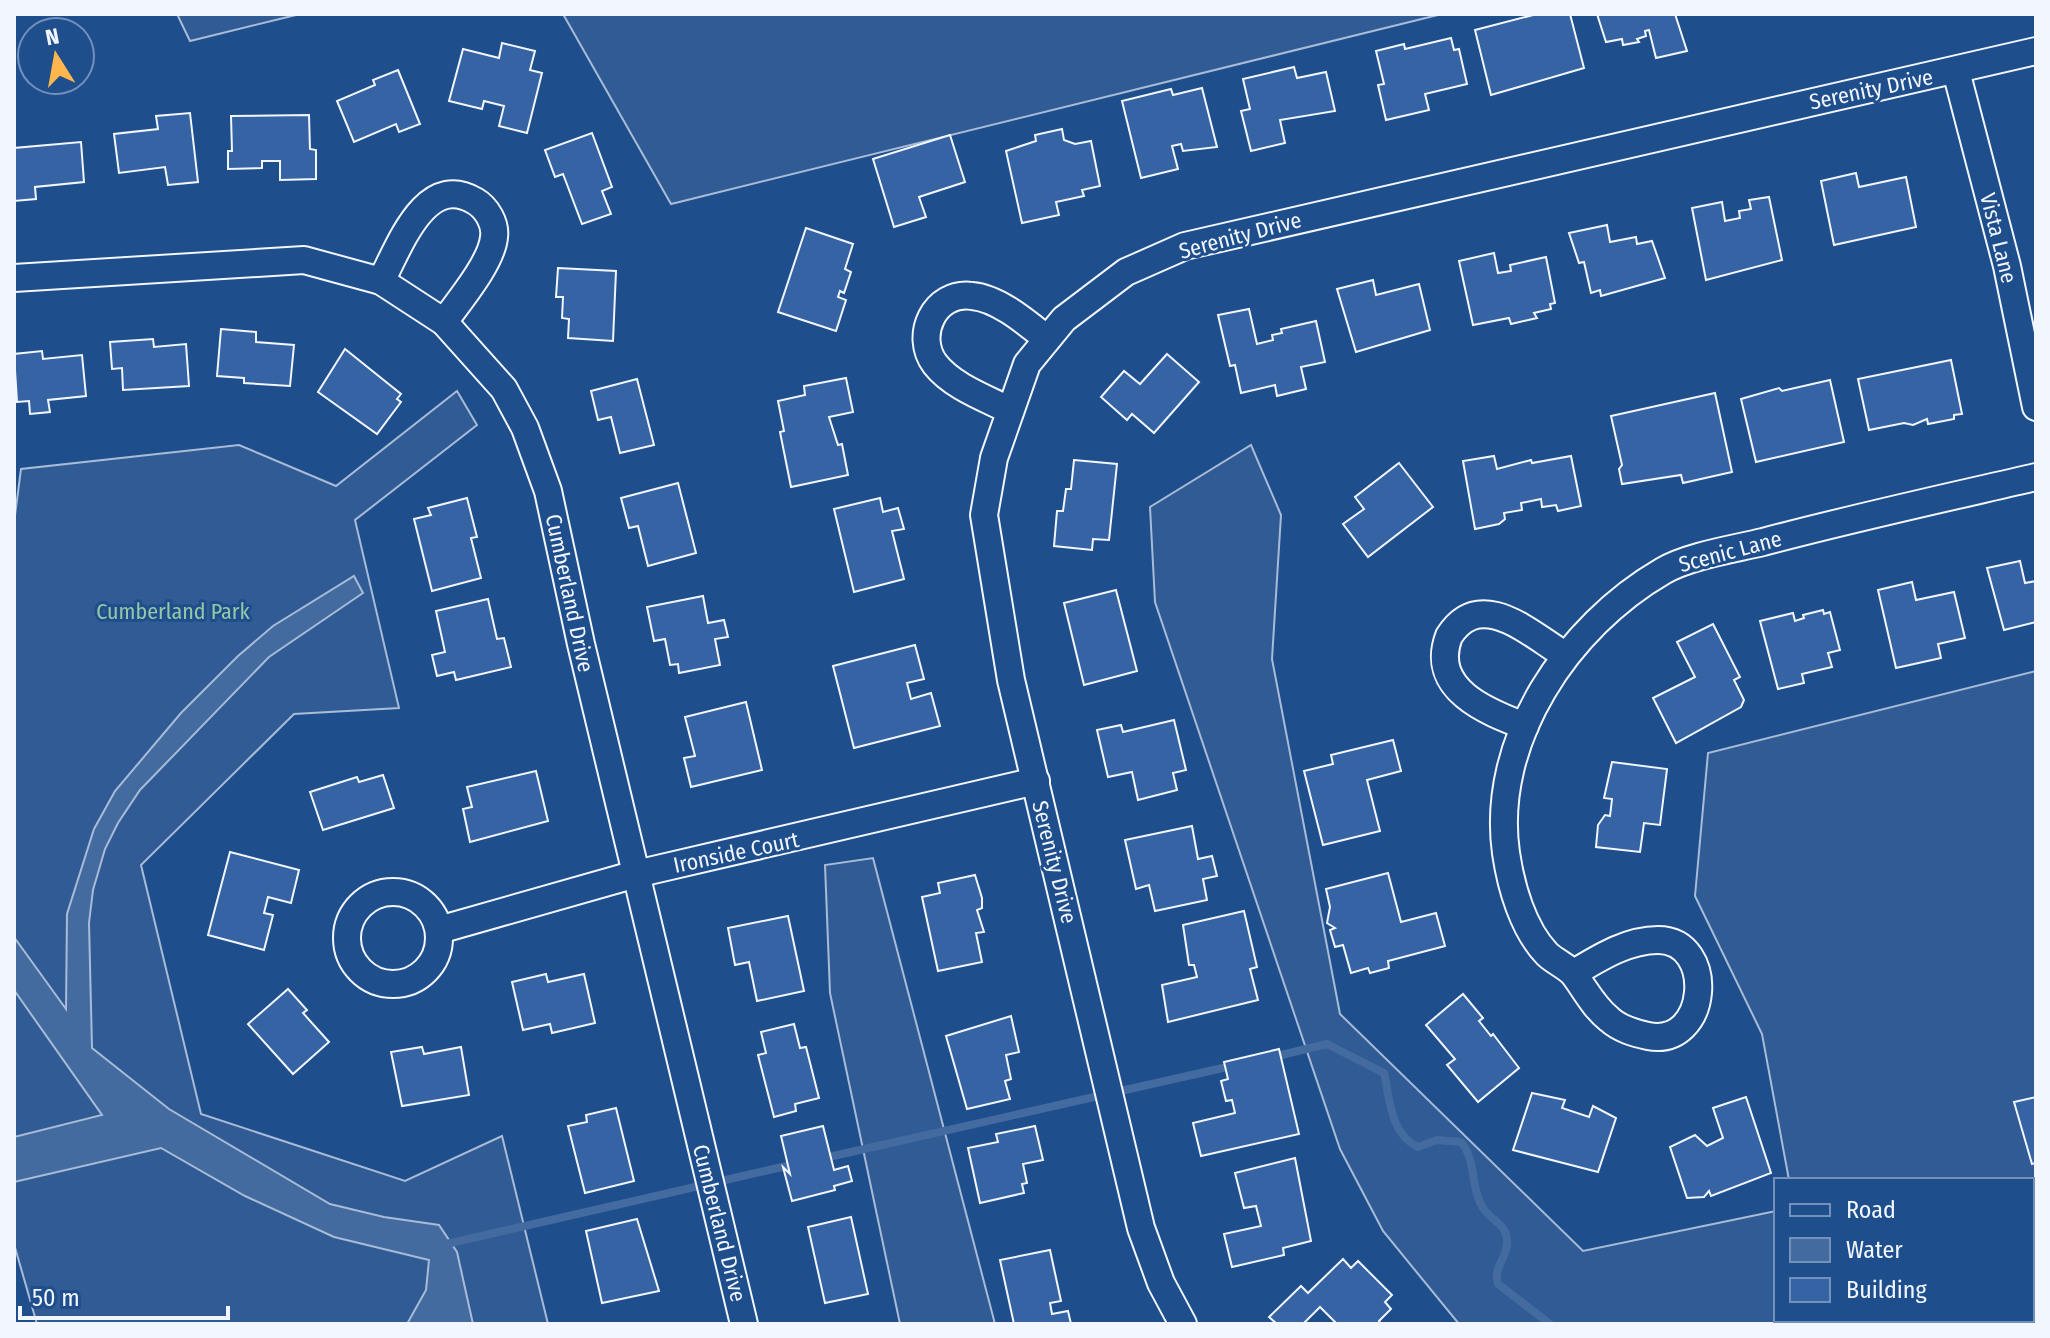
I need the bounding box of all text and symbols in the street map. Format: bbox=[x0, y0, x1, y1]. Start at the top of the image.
north arrow bbox=[16, 16, 96, 96]
text: N bbox=[43, 22, 61, 51]
street label: Serenity Drive bbox=[1807, 63, 1935, 116]
street label: Vista Lane bbox=[1974, 190, 2023, 286]
street label: Serenity Drive bbox=[1176, 206, 1304, 265]
street label: Cumberland Drive bbox=[540, 512, 599, 675]
street label: Scenic Lane bbox=[1676, 525, 1785, 578]
park label: Cumberland Park bbox=[96, 598, 251, 625]
street label: Serenity Drive bbox=[1026, 798, 1083, 926]
street label: Ironside Court bbox=[671, 826, 802, 879]
street label: Cumberland Drive bbox=[687, 1142, 752, 1305]
legend bbox=[1774, 1178, 2034, 1322]
text: Road bbox=[1846, 1196, 1896, 1224]
text: Water bbox=[1846, 1236, 1903, 1264]
scale bar bbox=[20, 1270, 228, 1320]
text: Building bbox=[1846, 1276, 1928, 1304]
text: 50 m bbox=[32, 1284, 80, 1312]

